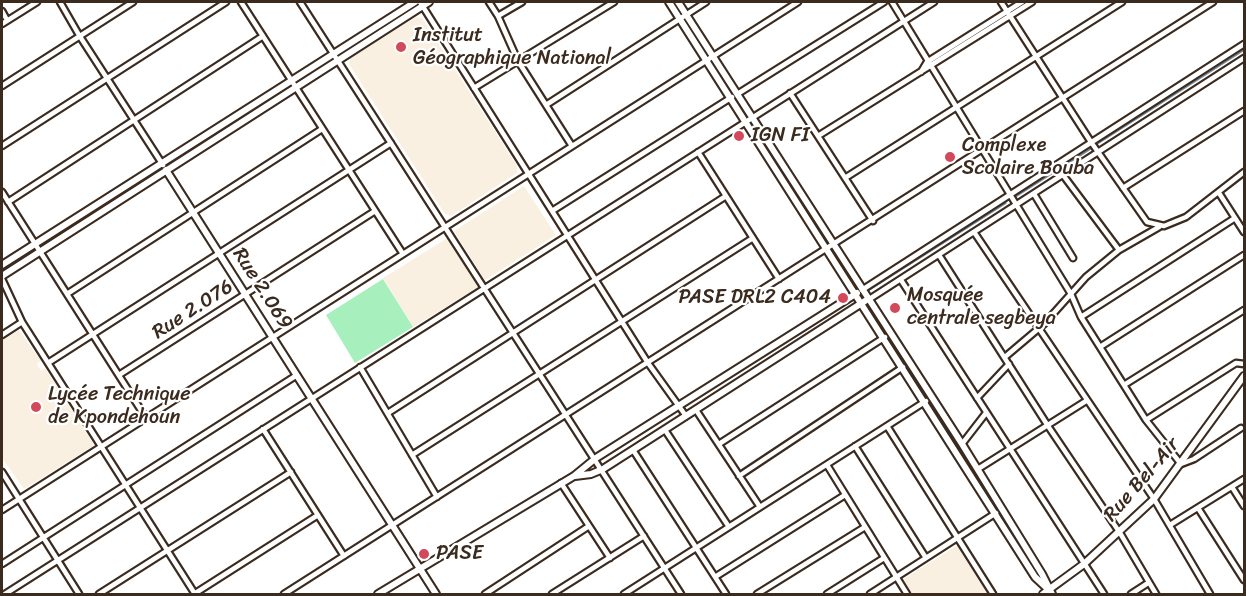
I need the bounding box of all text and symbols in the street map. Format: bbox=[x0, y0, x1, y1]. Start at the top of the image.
place label: Institut Géographique National bbox=[413, 24, 611, 71]
marker: Institut Géographique National bbox=[394, 40, 408, 54]
place label: IGN FI bbox=[751, 124, 809, 148]
marker: IGN FI bbox=[732, 129, 746, 143]
place label: Complexe Scolaire Bouba bbox=[962, 134, 1094, 181]
marker: Complexe Scolaire Bouba bbox=[943, 150, 957, 164]
street label: Rue 2.069 bbox=[227, 244, 297, 334]
street label: Rue 2.076 bbox=[148, 275, 238, 345]
place label: Mosquée centrale segbeya bbox=[907, 284, 1056, 331]
place label: PASE DRL2 C404 bbox=[678, 286, 831, 310]
marker: PASE DRL2 C404 bbox=[836, 291, 850, 305]
marker: Mosquée centrale segbeya bbox=[888, 301, 902, 315]
place label: Lycée Technique de Kpondehoun bbox=[48, 383, 191, 430]
marker: Lycée Technique de Kpondehoun bbox=[29, 400, 43, 414]
street label: Rue Bel-Air bbox=[1099, 433, 1185, 527]
place label: PASE bbox=[436, 542, 483, 566]
marker: PASE bbox=[417, 547, 431, 561]

